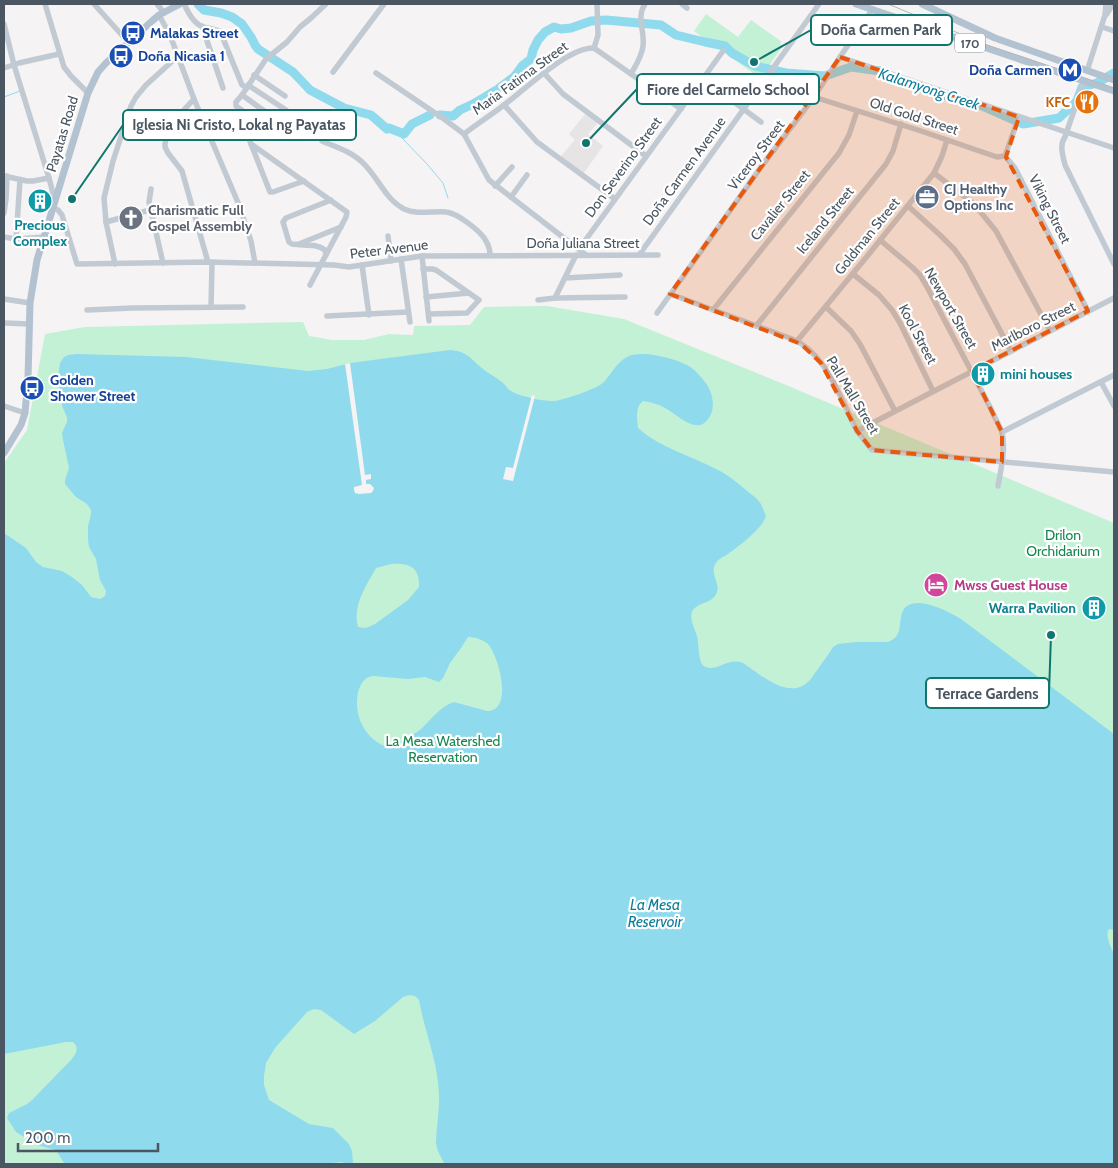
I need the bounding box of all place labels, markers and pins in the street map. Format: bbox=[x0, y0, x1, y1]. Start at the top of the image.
callout: Doña Carmen Park bbox=[811, 15, 952, 45]
bus stop icon: Malakas Street bbox=[120, 20, 146, 46]
place label: Malakas Street bbox=[150, 24, 239, 42]
bus stop icon: Doña Nicasia 1 bbox=[108, 43, 134, 69]
place label: Doña Nicasia 1 bbox=[138, 47, 225, 65]
metro station icon: Doña Carmen bbox=[1057, 57, 1083, 83]
place label: Doña Carmen bbox=[969, 61, 1052, 79]
callout: Fiore del Carmelo School bbox=[637, 74, 819, 104]
restaurant icon: KFC bbox=[1074, 89, 1100, 115]
place label: KFC bbox=[1045, 93, 1070, 111]
callout: Iglesia Ni Cristo, Lokal ng Payatas bbox=[123, 110, 356, 140]
place label: CJ Healthy Options Inc bbox=[944, 180, 1014, 214]
office icon: CJ Healthy Options Inc bbox=[914, 184, 940, 210]
building icon: Precious Complex bbox=[27, 188, 53, 214]
place label: Charismatic Full Gospel Assembly bbox=[148, 201, 253, 235]
church icon: Charismatic Full Gospel Assembly bbox=[118, 205, 144, 231]
place label: Precious Complex bbox=[13, 216, 67, 250]
building icon: mini houses bbox=[970, 361, 996, 387]
place label: mini houses bbox=[1000, 365, 1072, 383]
place label: Golden Shower Street bbox=[50, 371, 135, 405]
bus stop icon: Golden Shower Street bbox=[19, 375, 45, 401]
hotel icon: Mwss Guest House bbox=[923, 572, 949, 598]
place label: Mwss Guest House bbox=[954, 576, 1067, 594]
building icon: Warra Pavilion bbox=[1081, 595, 1107, 621]
place label: Warra Pavilion bbox=[989, 599, 1076, 617]
callout: Terrace Gardens bbox=[926, 678, 1049, 708]

